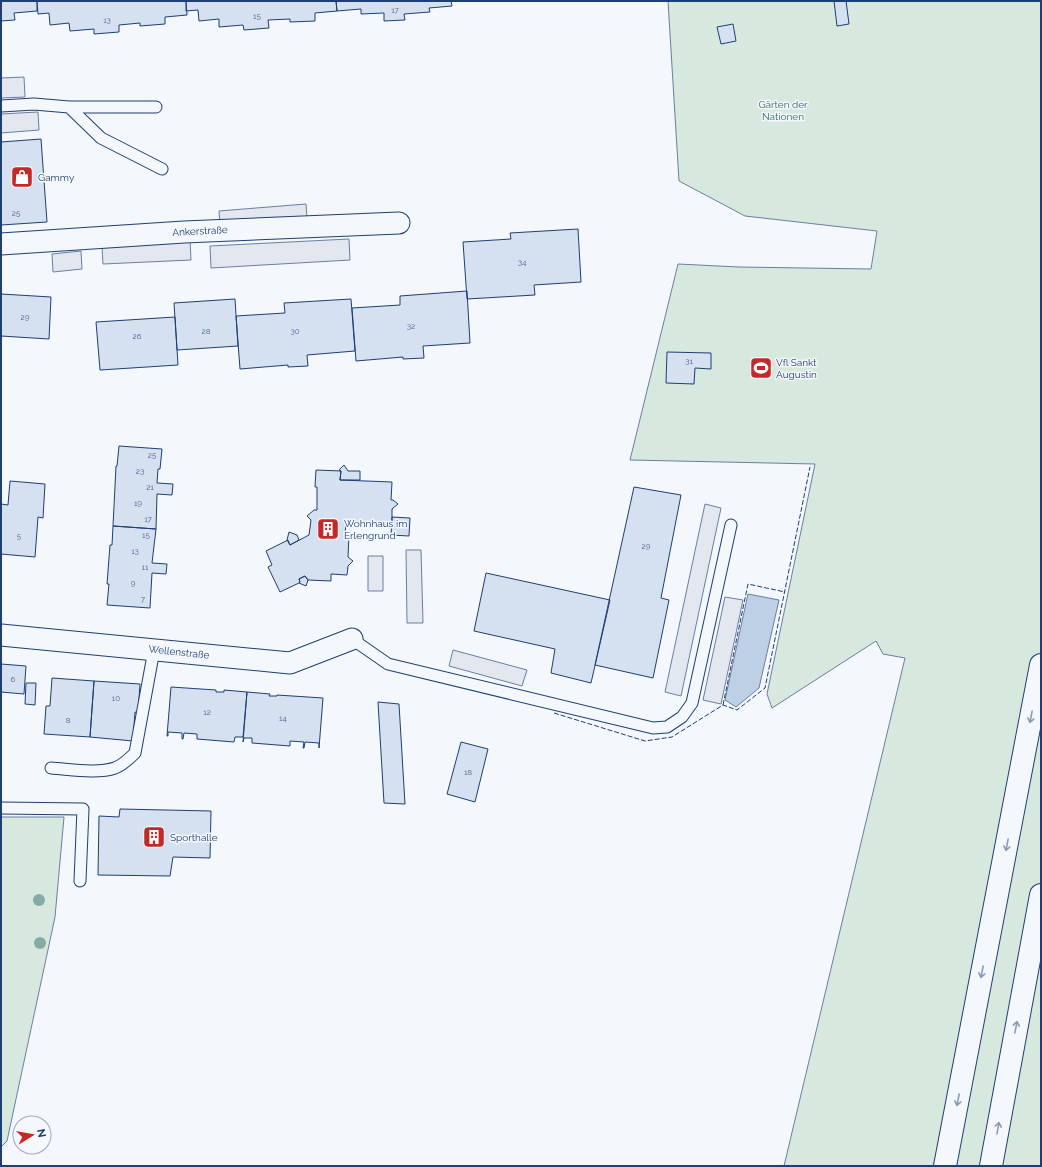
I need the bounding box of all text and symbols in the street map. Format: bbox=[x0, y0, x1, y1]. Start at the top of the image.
house number: 17 bbox=[391, 5, 400, 15]
house number: 15 bbox=[253, 11, 262, 21]
house number: 13 bbox=[103, 15, 111, 25]
park label: Gärten der Nationen bbox=[758, 99, 808, 122]
shop icon: Gammy bbox=[9, 164, 35, 190]
place label: Gammy bbox=[38, 172, 75, 183]
house number: 25 bbox=[12, 208, 21, 218]
street label: Ankerstraße bbox=[172, 224, 228, 238]
house number: 34 bbox=[518, 257, 527, 267]
house number: 29 bbox=[21, 312, 30, 322]
house number: 32 bbox=[407, 321, 415, 331]
house number: 28 bbox=[202, 326, 211, 336]
house number: 30 bbox=[290, 326, 300, 336]
house number: 26 bbox=[133, 331, 142, 341]
sports icon: Vfl Sankt Augustin bbox=[748, 355, 774, 381]
house number: 31 bbox=[685, 356, 693, 366]
place label: Vfl Sankt Augustin bbox=[776, 357, 817, 380]
house number: 25 bbox=[148, 450, 157, 460]
house number: 23 bbox=[136, 466, 144, 476]
house number: 21 bbox=[146, 482, 154, 492]
house number: 19 bbox=[134, 498, 142, 508]
house number: 17 bbox=[144, 514, 153, 524]
building icon: Wohnhaus im Erlengrund bbox=[315, 516, 341, 542]
place label: Wohnhaus im Erlengrund bbox=[344, 518, 407, 541]
house number: 15 bbox=[142, 530, 151, 540]
house number: 5 bbox=[17, 531, 22, 541]
house number: 29 bbox=[642, 541, 651, 551]
house number: 13 bbox=[131, 546, 139, 556]
house number: 11 bbox=[142, 562, 149, 572]
house number: 9 bbox=[131, 578, 136, 588]
house number: 7 bbox=[141, 594, 146, 604]
street label: Wellenstraße bbox=[148, 643, 210, 661]
house number: 6 bbox=[11, 674, 16, 684]
house number: 10 bbox=[112, 693, 120, 703]
house number: 12 bbox=[203, 707, 211, 717]
one-way arrow bbox=[1027, 710, 1035, 723]
house number: 14 bbox=[279, 713, 288, 723]
house number: 8 bbox=[66, 715, 71, 725]
house number: 18 bbox=[464, 767, 472, 777]
building icon: Sporthalle bbox=[141, 824, 167, 850]
place label: Sporthalle bbox=[170, 832, 218, 843]
one-way arrow bbox=[1002, 838, 1010, 851]
one-way arrow bbox=[978, 966, 986, 979]
one-way arrow bbox=[1013, 1021, 1021, 1034]
one-way arrow bbox=[953, 1093, 961, 1106]
north arrow bbox=[12, 1115, 52, 1155]
one-way arrow bbox=[994, 1122, 1002, 1135]
text: N bbox=[34, 1128, 49, 1139]

